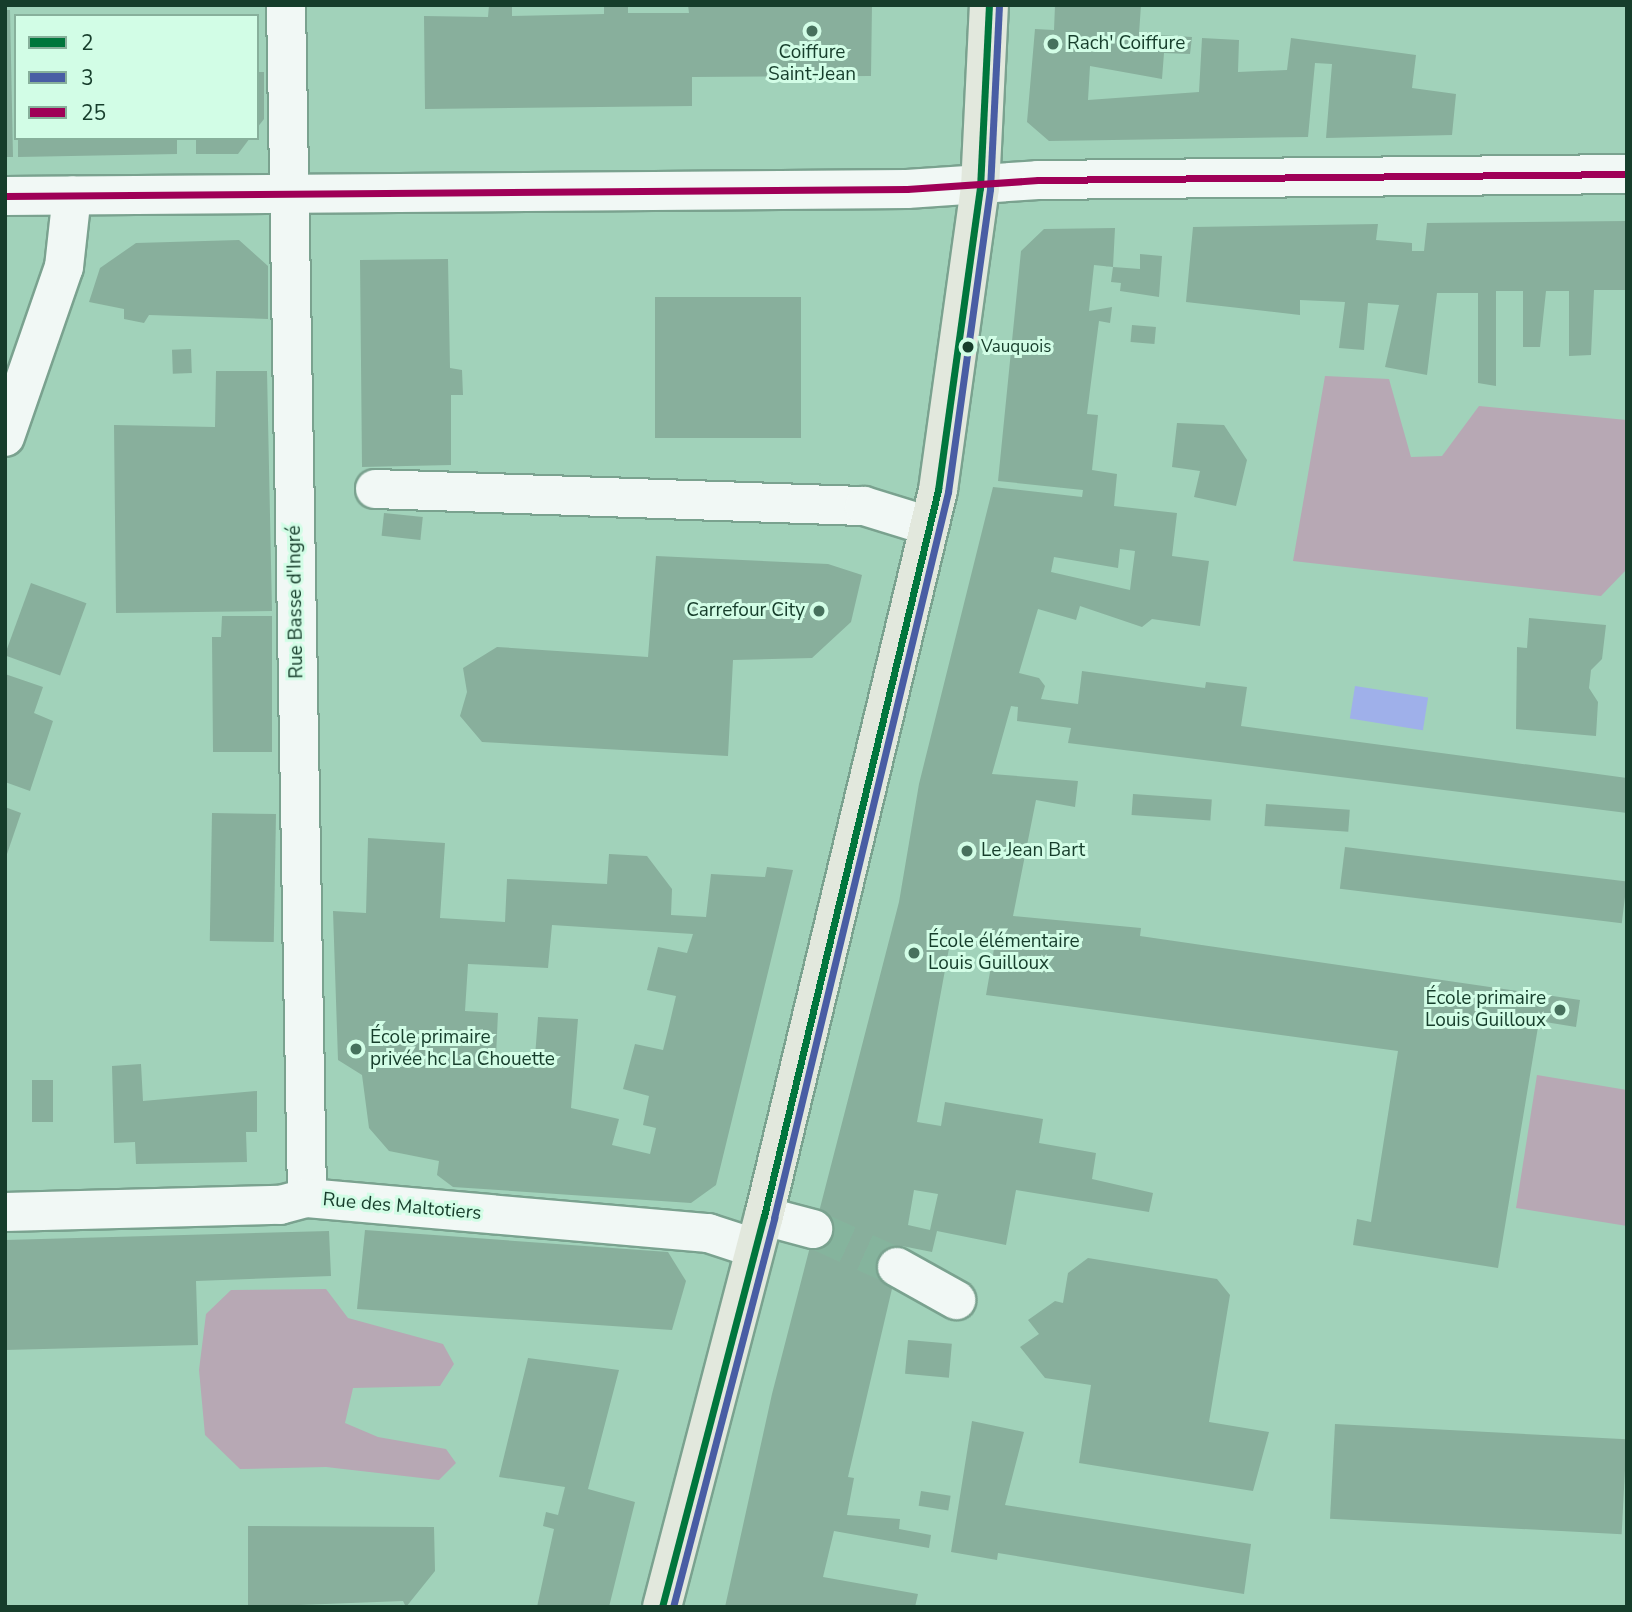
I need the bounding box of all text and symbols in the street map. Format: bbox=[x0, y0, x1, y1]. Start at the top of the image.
legend bbox=[14, 14, 259, 140]
marker: Coiffure Saint-Jean bbox=[804, 23, 820, 39]
text: 2 bbox=[81, 29, 94, 57]
place label: Rach' Coiffure bbox=[1067, 33, 1185, 55]
marker: Rach' Coiffure bbox=[1045, 36, 1061, 52]
place label: Coiffure Saint-Jean bbox=[768, 42, 856, 86]
text: 3 bbox=[81, 64, 94, 92]
text: 25 bbox=[81, 99, 106, 127]
place label: Vauquois bbox=[981, 337, 1051, 357]
marker: Vauquois bbox=[961, 340, 975, 354]
street label: Rue Basse d'Ingré bbox=[283, 525, 309, 679]
place label: Carrefour City bbox=[686, 600, 805, 622]
marker: Carrefour City bbox=[811, 603, 827, 619]
place label: Le Jean Bart bbox=[981, 840, 1085, 862]
marker: Le Jean Bart bbox=[959, 843, 975, 859]
place label: École élémentaire Louis Guilloux bbox=[928, 931, 1080, 975]
marker: École élémentaire Louis Guilloux bbox=[906, 945, 922, 961]
place label: École primaire Louis Guilloux bbox=[1425, 988, 1546, 1032]
marker: École primaire Louis Guilloux bbox=[1552, 1002, 1568, 1018]
place label: École primaire privée hc La Chouette bbox=[370, 1027, 555, 1071]
marker: École primaire privée hc La Chouette bbox=[348, 1041, 364, 1057]
street label: Rue des Maltotiers bbox=[322, 1189, 482, 1225]

